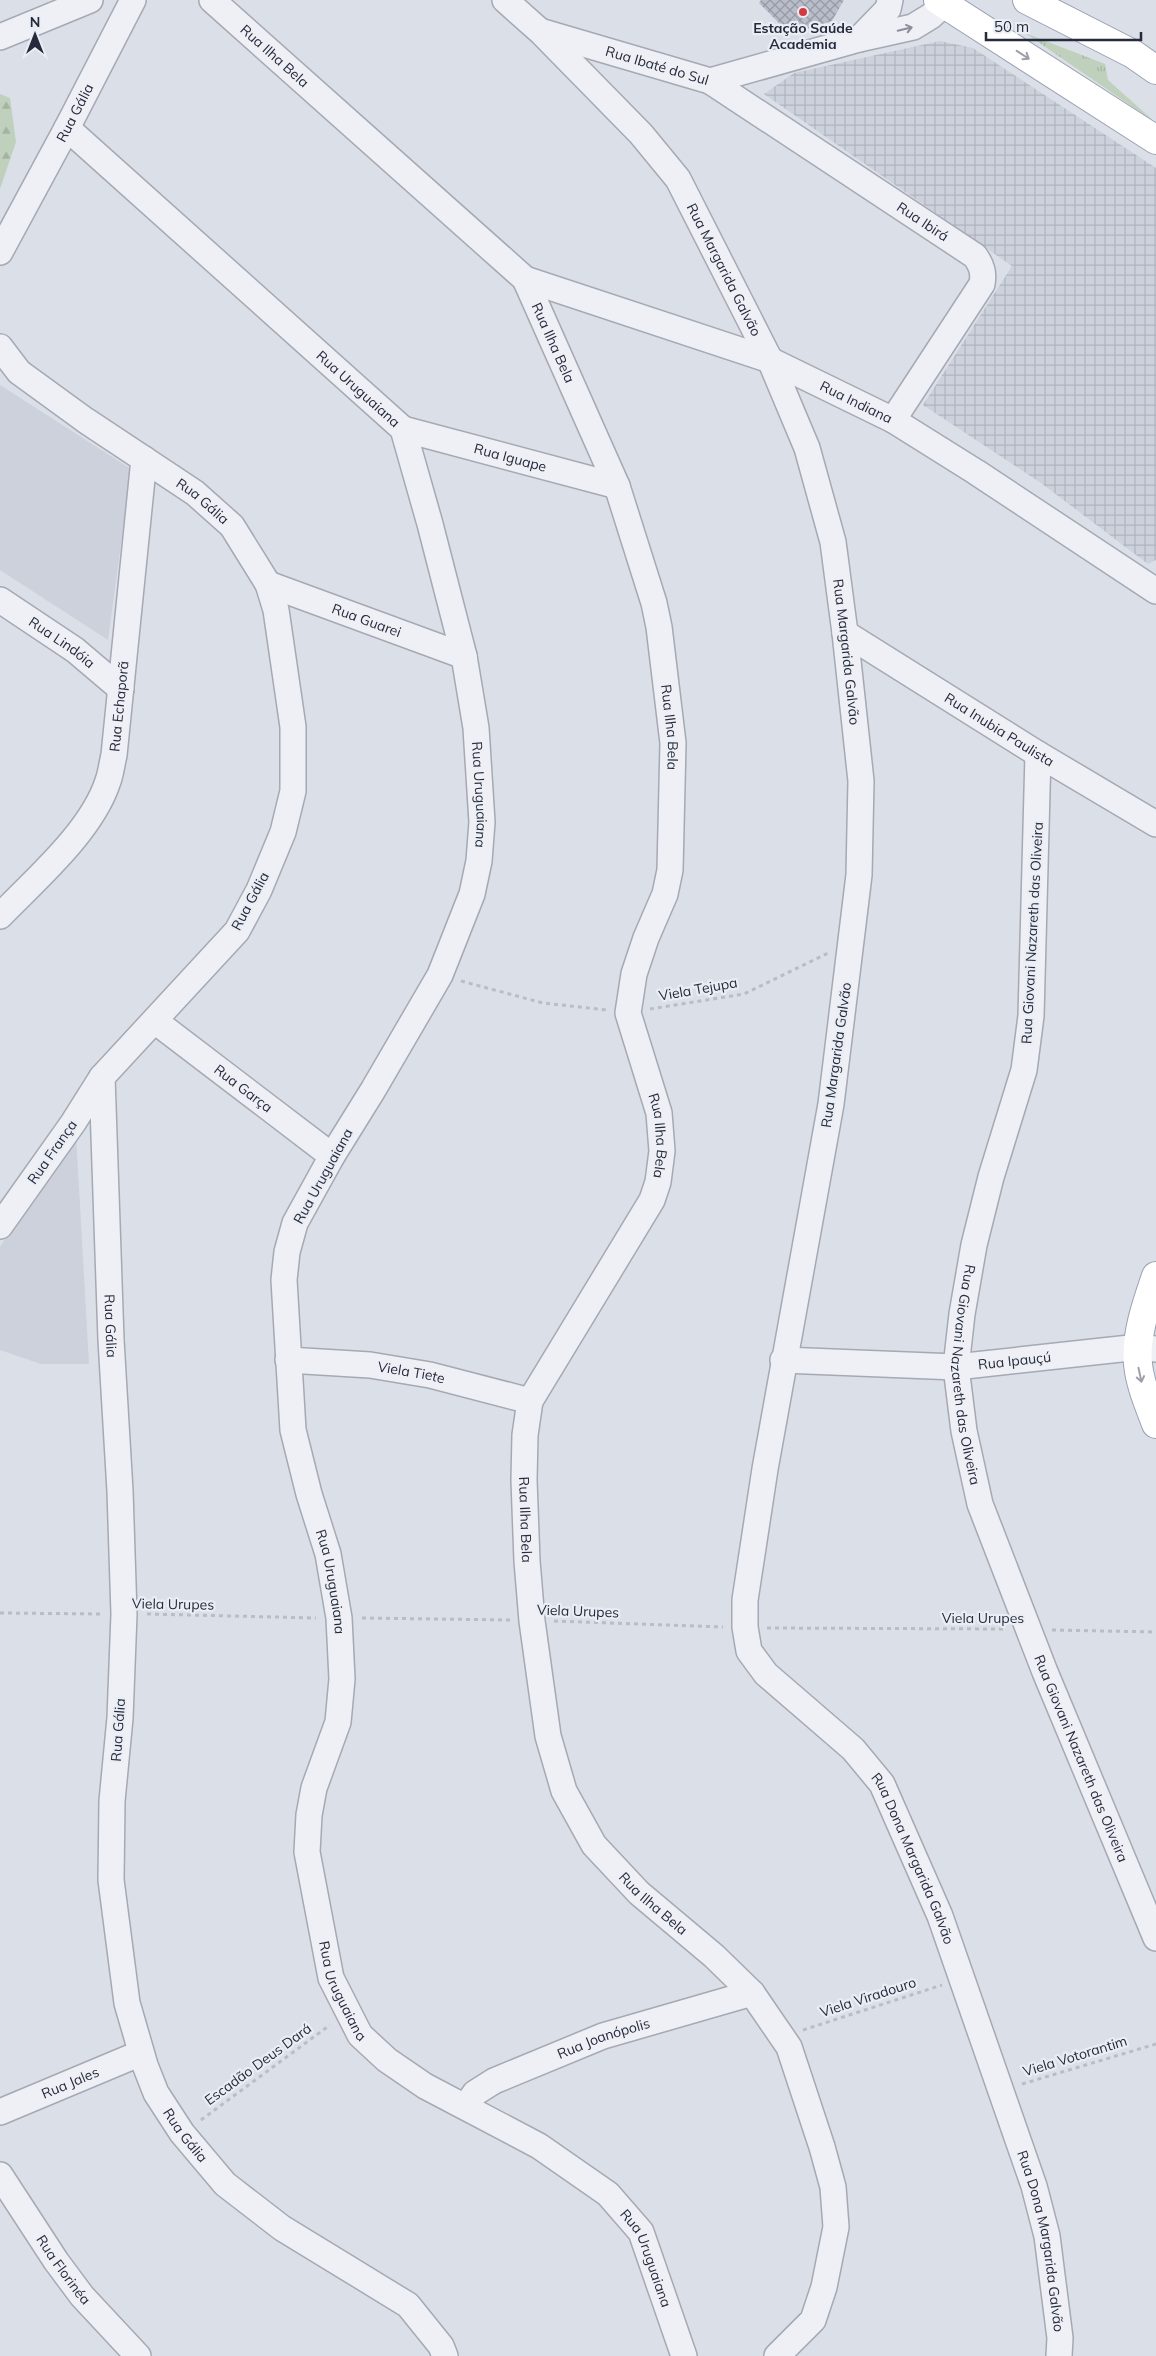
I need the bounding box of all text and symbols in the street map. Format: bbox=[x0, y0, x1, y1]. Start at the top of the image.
marker: Estação Saúde Academia bbox=[797, 6, 809, 18]
north arrow bbox=[10, 10, 60, 60]
scale bar bbox=[986, 10, 1141, 42]
text: N bbox=[30, 13, 40, 31]
text: 50 m bbox=[994, 17, 1029, 36]
place label: Estação Saúde Academia bbox=[753, 19, 853, 53]
street label: Rua Ilha Bela bbox=[237, 21, 313, 91]
one-way arrow bbox=[897, 24, 913, 33]
street label: Rua Ibaté do Sul bbox=[603, 42, 711, 89]
one-way arrow bbox=[1016, 49, 1030, 60]
street label: Rua Gália bbox=[52, 80, 97, 145]
street label: Rua Ibirá bbox=[893, 198, 952, 245]
street label: Rua Margarida Galvão bbox=[683, 200, 765, 339]
street label: Rua Ilha Bela bbox=[528, 300, 579, 386]
street label: Rua Uruguaiana bbox=[313, 347, 404, 431]
street label: Rua Indiana bbox=[817, 377, 895, 427]
street label: Rua Iguape bbox=[472, 439, 549, 476]
street label: Rua Gália bbox=[173, 474, 233, 528]
street label: Rua Margarida Galvão bbox=[829, 578, 864, 726]
street label: Rua Guarei bbox=[329, 599, 404, 641]
street label: Rua Lindóia bbox=[25, 613, 99, 672]
street label: Rua Echaporã bbox=[105, 660, 132, 753]
street label: Rua Ilha Bela bbox=[657, 683, 682, 770]
street label: Rua Inubia Paulista bbox=[941, 689, 1057, 770]
street label: Rua Uruguaiana bbox=[468, 741, 491, 849]
street label: Rua Giovani Nazareth das Oliveira bbox=[1017, 821, 1047, 1045]
street label: Rua Gália bbox=[227, 869, 273, 933]
street label: Viela Tejupa bbox=[657, 973, 739, 1005]
street label: Rua Margarida Galvão bbox=[817, 981, 855, 1129]
street label: Rua Garça bbox=[210, 1060, 276, 1116]
street label: Rua Ilha Bela bbox=[644, 1091, 671, 1179]
street label: Rua França bbox=[23, 1116, 81, 1188]
street label: Rua Uruguaiana bbox=[289, 1125, 357, 1227]
street label: Rua Giovani Nazareth das Oliveira bbox=[947, 1263, 985, 1487]
street label: Rua Gália bbox=[100, 1294, 121, 1358]
street label: Rua Ipauçú bbox=[977, 1348, 1052, 1374]
street label: Viela Tiete bbox=[376, 1357, 447, 1387]
one-way arrow bbox=[1136, 1366, 1145, 1382]
street label: Rua Ilha Bela bbox=[515, 1476, 536, 1563]
street label: Rua Uruguaiana bbox=[312, 1527, 349, 1635]
street label: Viela Urupes bbox=[132, 1594, 214, 1614]
street label: Viela Urupes bbox=[536, 1601, 620, 1621]
street label: Viela Urupes bbox=[942, 1609, 1024, 1627]
street label: Rua Giovani Nazareth das Oliveira bbox=[1030, 1652, 1132, 1865]
street label: Rua Gália bbox=[107, 1698, 129, 1762]
street label: Rua Dona Margarida Galvão bbox=[867, 1769, 958, 1947]
street label: Rua Ilha Bela bbox=[615, 1868, 691, 1939]
street label: Rua Uruguaiana bbox=[315, 1939, 370, 2045]
street label: Viela Viradouro bbox=[818, 1973, 918, 2021]
street label: Rua Joanópolis bbox=[554, 2014, 652, 2063]
street label: Escadão Deus Dará bbox=[201, 2019, 315, 2109]
street label: Viela Votorantim bbox=[1021, 2032, 1129, 2080]
street label: Rua Jales bbox=[39, 2063, 102, 2103]
street label: Rua Gália bbox=[159, 2105, 212, 2166]
street label: Rua Dona Margarida Galvão bbox=[1013, 2148, 1068, 2333]
street label: Rua Uruguaiana bbox=[616, 2205, 675, 2310]
street label: Rua Florinéa bbox=[32, 2231, 94, 2308]

